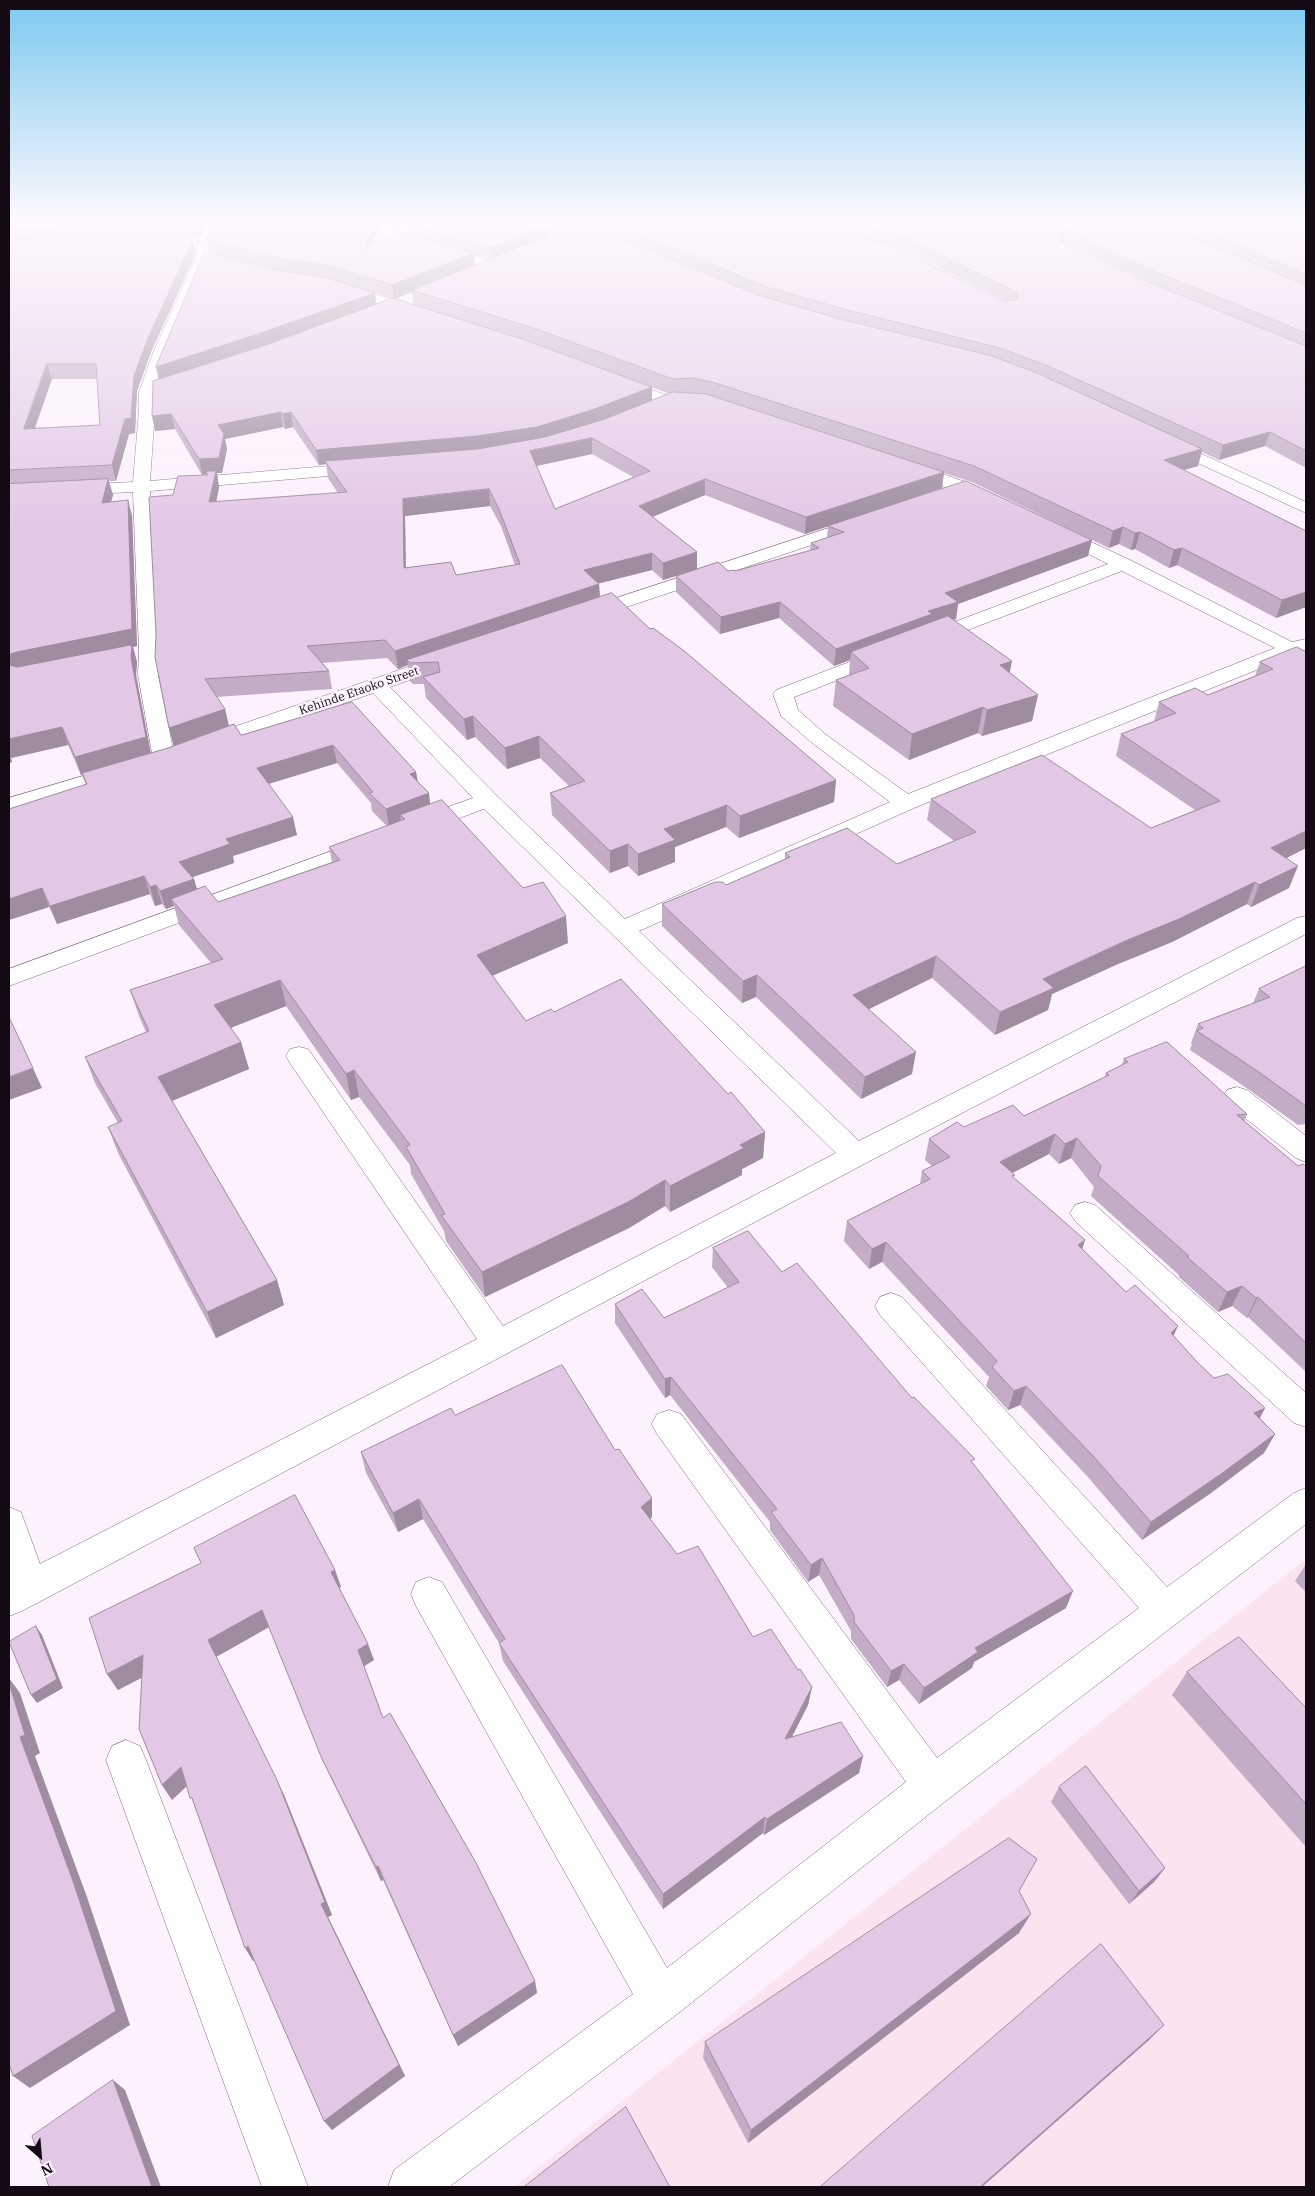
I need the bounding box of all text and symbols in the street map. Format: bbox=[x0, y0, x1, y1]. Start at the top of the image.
street label: Kehinde Etaoko Street bbox=[297, 664, 421, 718]
north arrow bbox=[15, 2131, 65, 2181]
text: N bbox=[38, 2159, 56, 2180]

